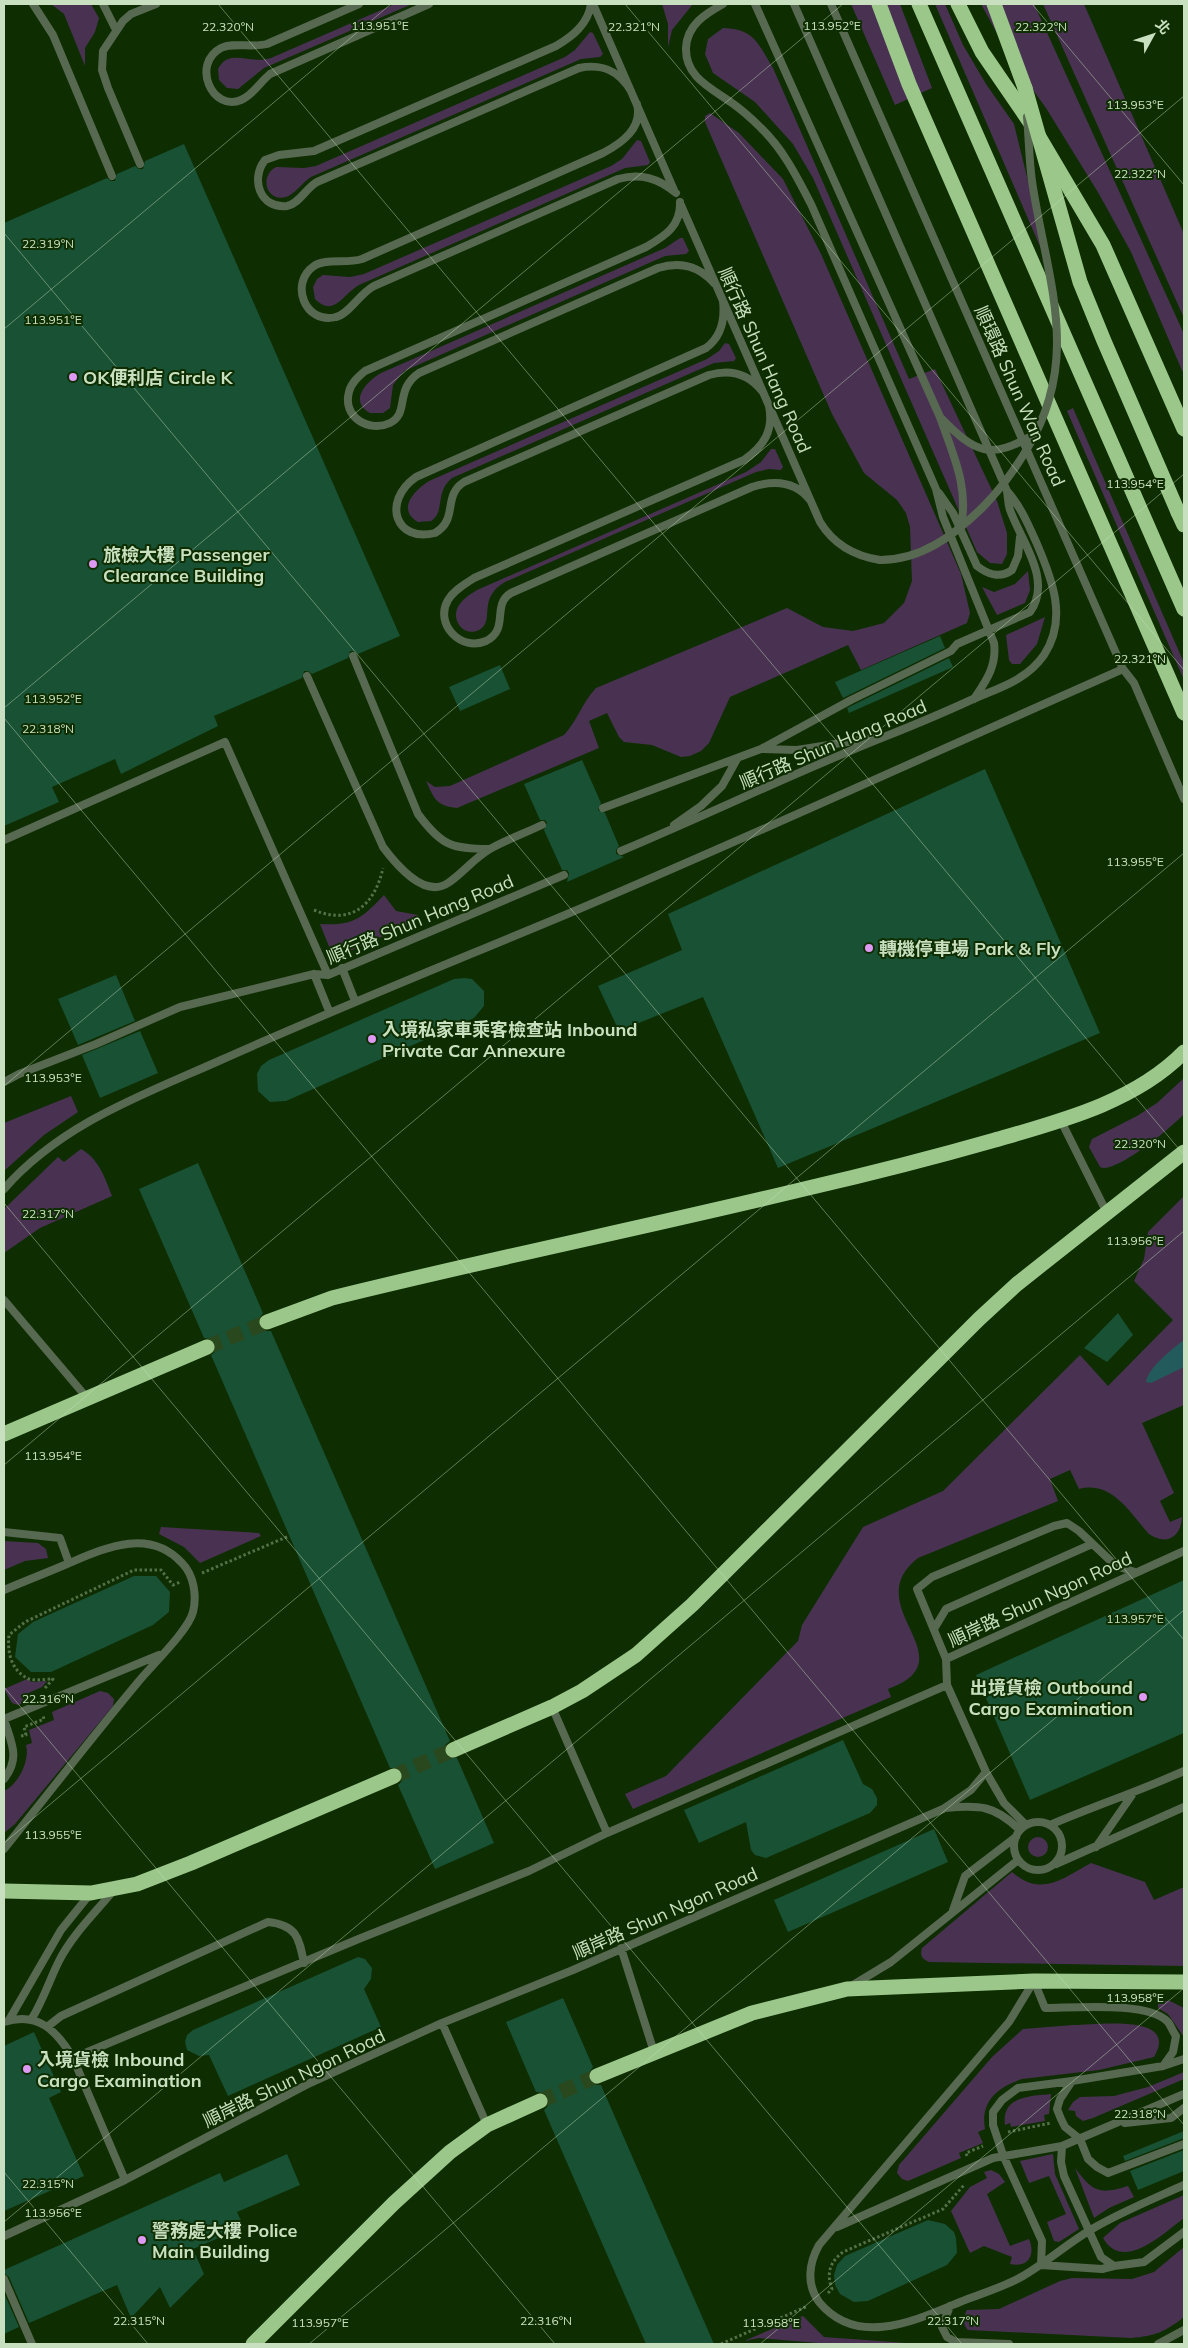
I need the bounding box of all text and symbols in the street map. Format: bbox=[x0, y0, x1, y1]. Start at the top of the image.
north arrow bbox=[1128, 10, 1178, 60]
text: 北 bbox=[1152, 15, 1174, 38]
text: 113.951°E bbox=[351, 18, 409, 33]
text: 113.952°E bbox=[803, 18, 861, 33]
text: 22.320°N bbox=[202, 19, 254, 34]
text: 22.321°N bbox=[608, 19, 660, 34]
text: 22.322°N bbox=[1015, 19, 1067, 34]
text: 113.953°E bbox=[1106, 97, 1164, 112]
text: 22.322°N bbox=[1114, 166, 1166, 181]
text: 22.319°N bbox=[22, 236, 74, 251]
street label: 順行路 Shun Hang Road bbox=[714, 264, 816, 456]
street label: 順環路 Shun Wan Road bbox=[970, 302, 1070, 490]
text: 113.951°E bbox=[24, 312, 82, 327]
place label: OK便利店 Circle K bbox=[83, 366, 234, 389]
marker: OK便利店 Circle K bbox=[67, 371, 79, 383]
text: 113.954°E bbox=[1106, 476, 1164, 491]
place label: 旅檢大樓 Passenger Clearance Building bbox=[103, 543, 270, 587]
marker: 旅檢大樓 Passenger Clearance Building bbox=[87, 558, 99, 570]
text: 22.321°N bbox=[1114, 651, 1166, 666]
text: 113.952°E bbox=[24, 691, 82, 706]
street label: 順行路 Shun Hang Road bbox=[736, 694, 930, 794]
text: 22.318°N bbox=[22, 721, 74, 736]
text: 113.955°E bbox=[1106, 854, 1164, 869]
street label: 順行路 Shun Hang Road bbox=[323, 869, 517, 969]
place label: 轉機停車場 Park & Fly bbox=[879, 937, 1061, 960]
marker: 轉機停車場 Park & Fly bbox=[863, 942, 875, 954]
place label: 入境私家車乘客檢查站 Inbound Private Car Annexure bbox=[382, 1018, 637, 1062]
marker: 入境私家車乘客檢查站 Inbound Private Car Annexure bbox=[366, 1033, 378, 1045]
text: 113.953°E bbox=[24, 1070, 82, 1085]
text: 22.320°N bbox=[1114, 1136, 1166, 1151]
text: 22.317°N bbox=[22, 1206, 74, 1221]
text: 113.956°E bbox=[1106, 1233, 1164, 1248]
text: 113.954°E bbox=[24, 1448, 82, 1463]
street label: 順岸路 Shun Ngon Road bbox=[944, 1546, 1136, 1652]
text: 113.957°E bbox=[1106, 1611, 1164, 1626]
place label: 出境貨檢 Outbound Cargo Examination bbox=[968, 1676, 1133, 1720]
text: 22.316°N bbox=[22, 1691, 74, 1706]
marker: 出境貨檢 Outbound Cargo Examination bbox=[1137, 1691, 1149, 1703]
text: 113.955°E bbox=[24, 1827, 82, 1842]
street label: 順岸路 Shun Ngon Road bbox=[569, 1862, 761, 1964]
text: 113.958°E bbox=[1106, 1990, 1164, 2005]
street label: 順岸路 Shun Ngon Road bbox=[199, 2024, 389, 2132]
place label: 入境貨檢 Inbound Cargo Examination bbox=[37, 2048, 202, 2092]
marker: 入境貨檢 Inbound Cargo Examination bbox=[21, 2063, 33, 2075]
text: 22.318°N bbox=[1114, 2106, 1166, 2121]
text: 22.315°N bbox=[22, 2176, 74, 2191]
text: 113.956°E bbox=[24, 2205, 82, 2220]
place label: 警務處大樓 Police Main Building bbox=[152, 2219, 297, 2263]
marker: 警務處大樓 Police Main Building bbox=[136, 2234, 148, 2246]
text: 22.315°N bbox=[113, 2313, 165, 2328]
text: 22.316°N bbox=[520, 2313, 572, 2328]
text: 22.317°N bbox=[927, 2313, 979, 2328]
text: 113.957°E bbox=[291, 2315, 349, 2330]
text: 113.958°E bbox=[742, 2315, 800, 2330]

